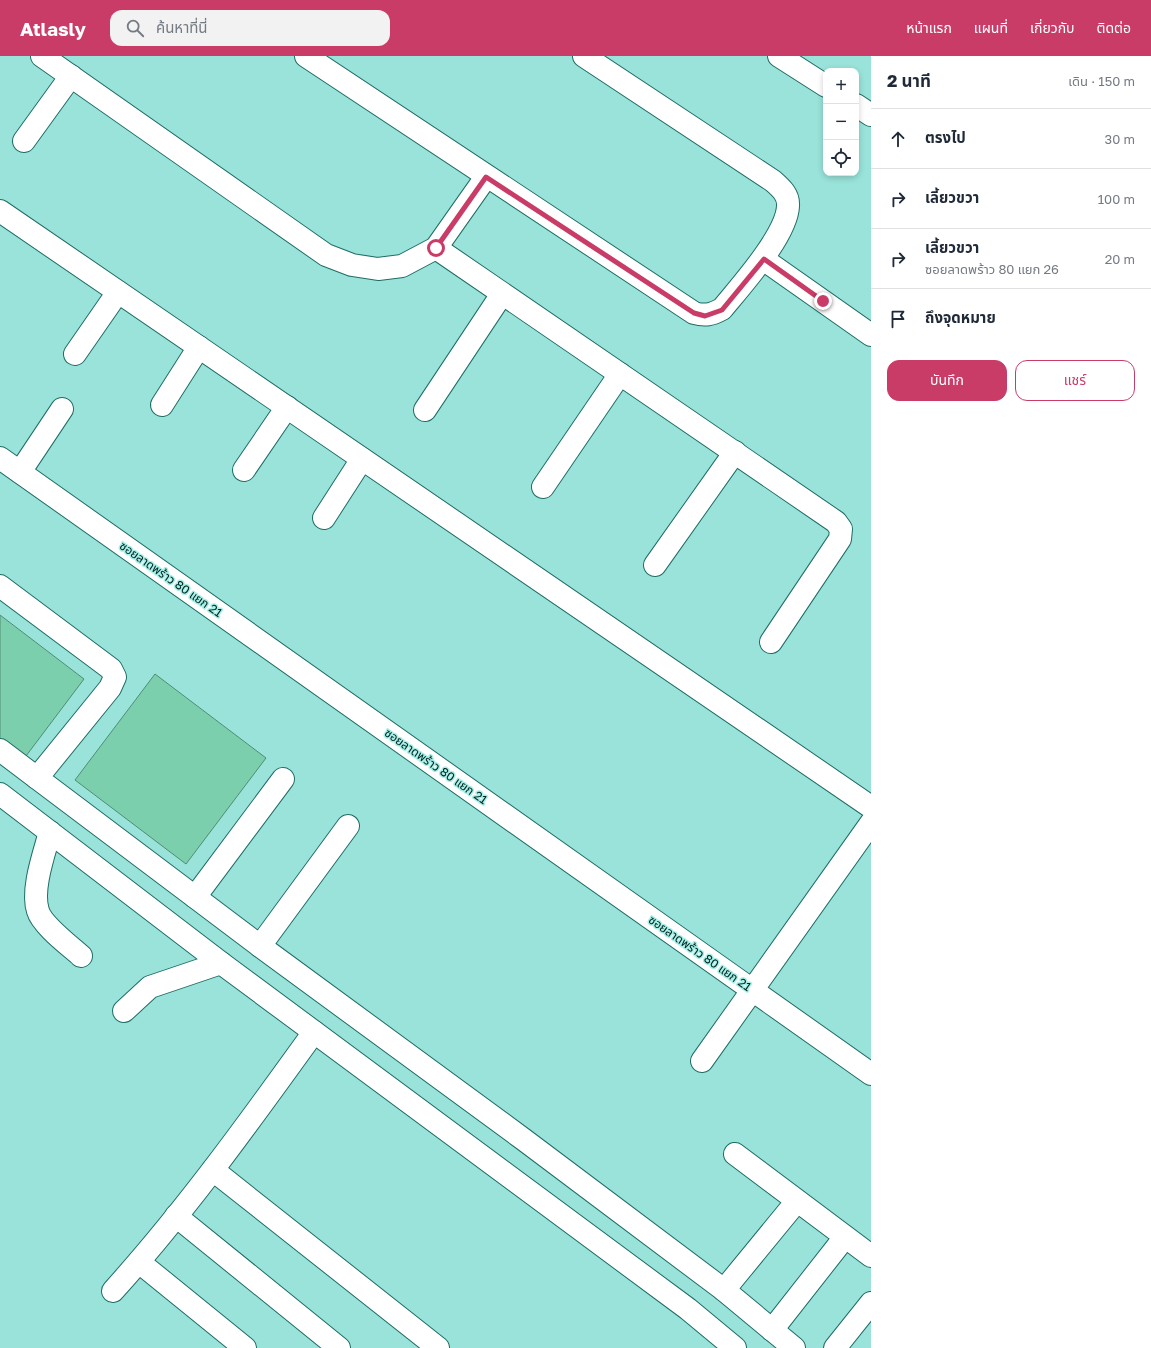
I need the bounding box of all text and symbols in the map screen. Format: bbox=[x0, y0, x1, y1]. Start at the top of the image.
search box bbox=[110, 10, 390, 46]
text: Atlasly bbox=[20, 17, 86, 40]
icon: search bbox=[124, 17, 146, 39]
text: ค้นหาที่นี่ bbox=[156, 18, 208, 36]
text: หน้าแรก bbox=[906, 19, 952, 36]
text: แผนที่ bbox=[974, 19, 1008, 36]
text: เกี่ยวกับ bbox=[1030, 19, 1075, 36]
text: ติดต่อ bbox=[1097, 19, 1131, 36]
map controls bbox=[823, 68, 859, 176]
button: + bbox=[823, 68, 859, 104]
text: 2 นาที bbox=[887, 70, 931, 91]
text: เดิน · 150 m bbox=[1068, 73, 1135, 89]
button: − bbox=[823, 104, 859, 140]
icon: ahead bbox=[887, 128, 909, 150]
text: ตรงไป bbox=[925, 128, 966, 146]
text: 30 m bbox=[1105, 131, 1135, 147]
button: locate bbox=[823, 140, 859, 176]
icon: right bbox=[887, 188, 909, 210]
text: เลี้ยวขวา bbox=[925, 188, 979, 206]
text: 100 m bbox=[1098, 191, 1135, 207]
text: เลี้ยวขวา bbox=[925, 238, 979, 256]
route start bbox=[427, 239, 445, 257]
icon: right bbox=[887, 248, 909, 270]
text: 20 m bbox=[1105, 251, 1135, 267]
text: ซอยลาดพร้าว 80 แยก 26 bbox=[925, 261, 1059, 277]
route end bbox=[814, 292, 832, 310]
icon: arrive bbox=[887, 308, 909, 330]
text: ถึงจุดหมาย bbox=[925, 308, 996, 326]
button: บันทึก bbox=[887, 360, 1007, 401]
button: แชร์ bbox=[1015, 360, 1135, 401]
street label: ซอยลาดพร้าว 80 แยก 21 bbox=[117, 538, 225, 620]
street label: ซอยลาดพร้าว 80 แยก 21 bbox=[382, 725, 490, 807]
street label: ซอยลาดพร้าว 80 แยก 21 bbox=[646, 912, 754, 994]

